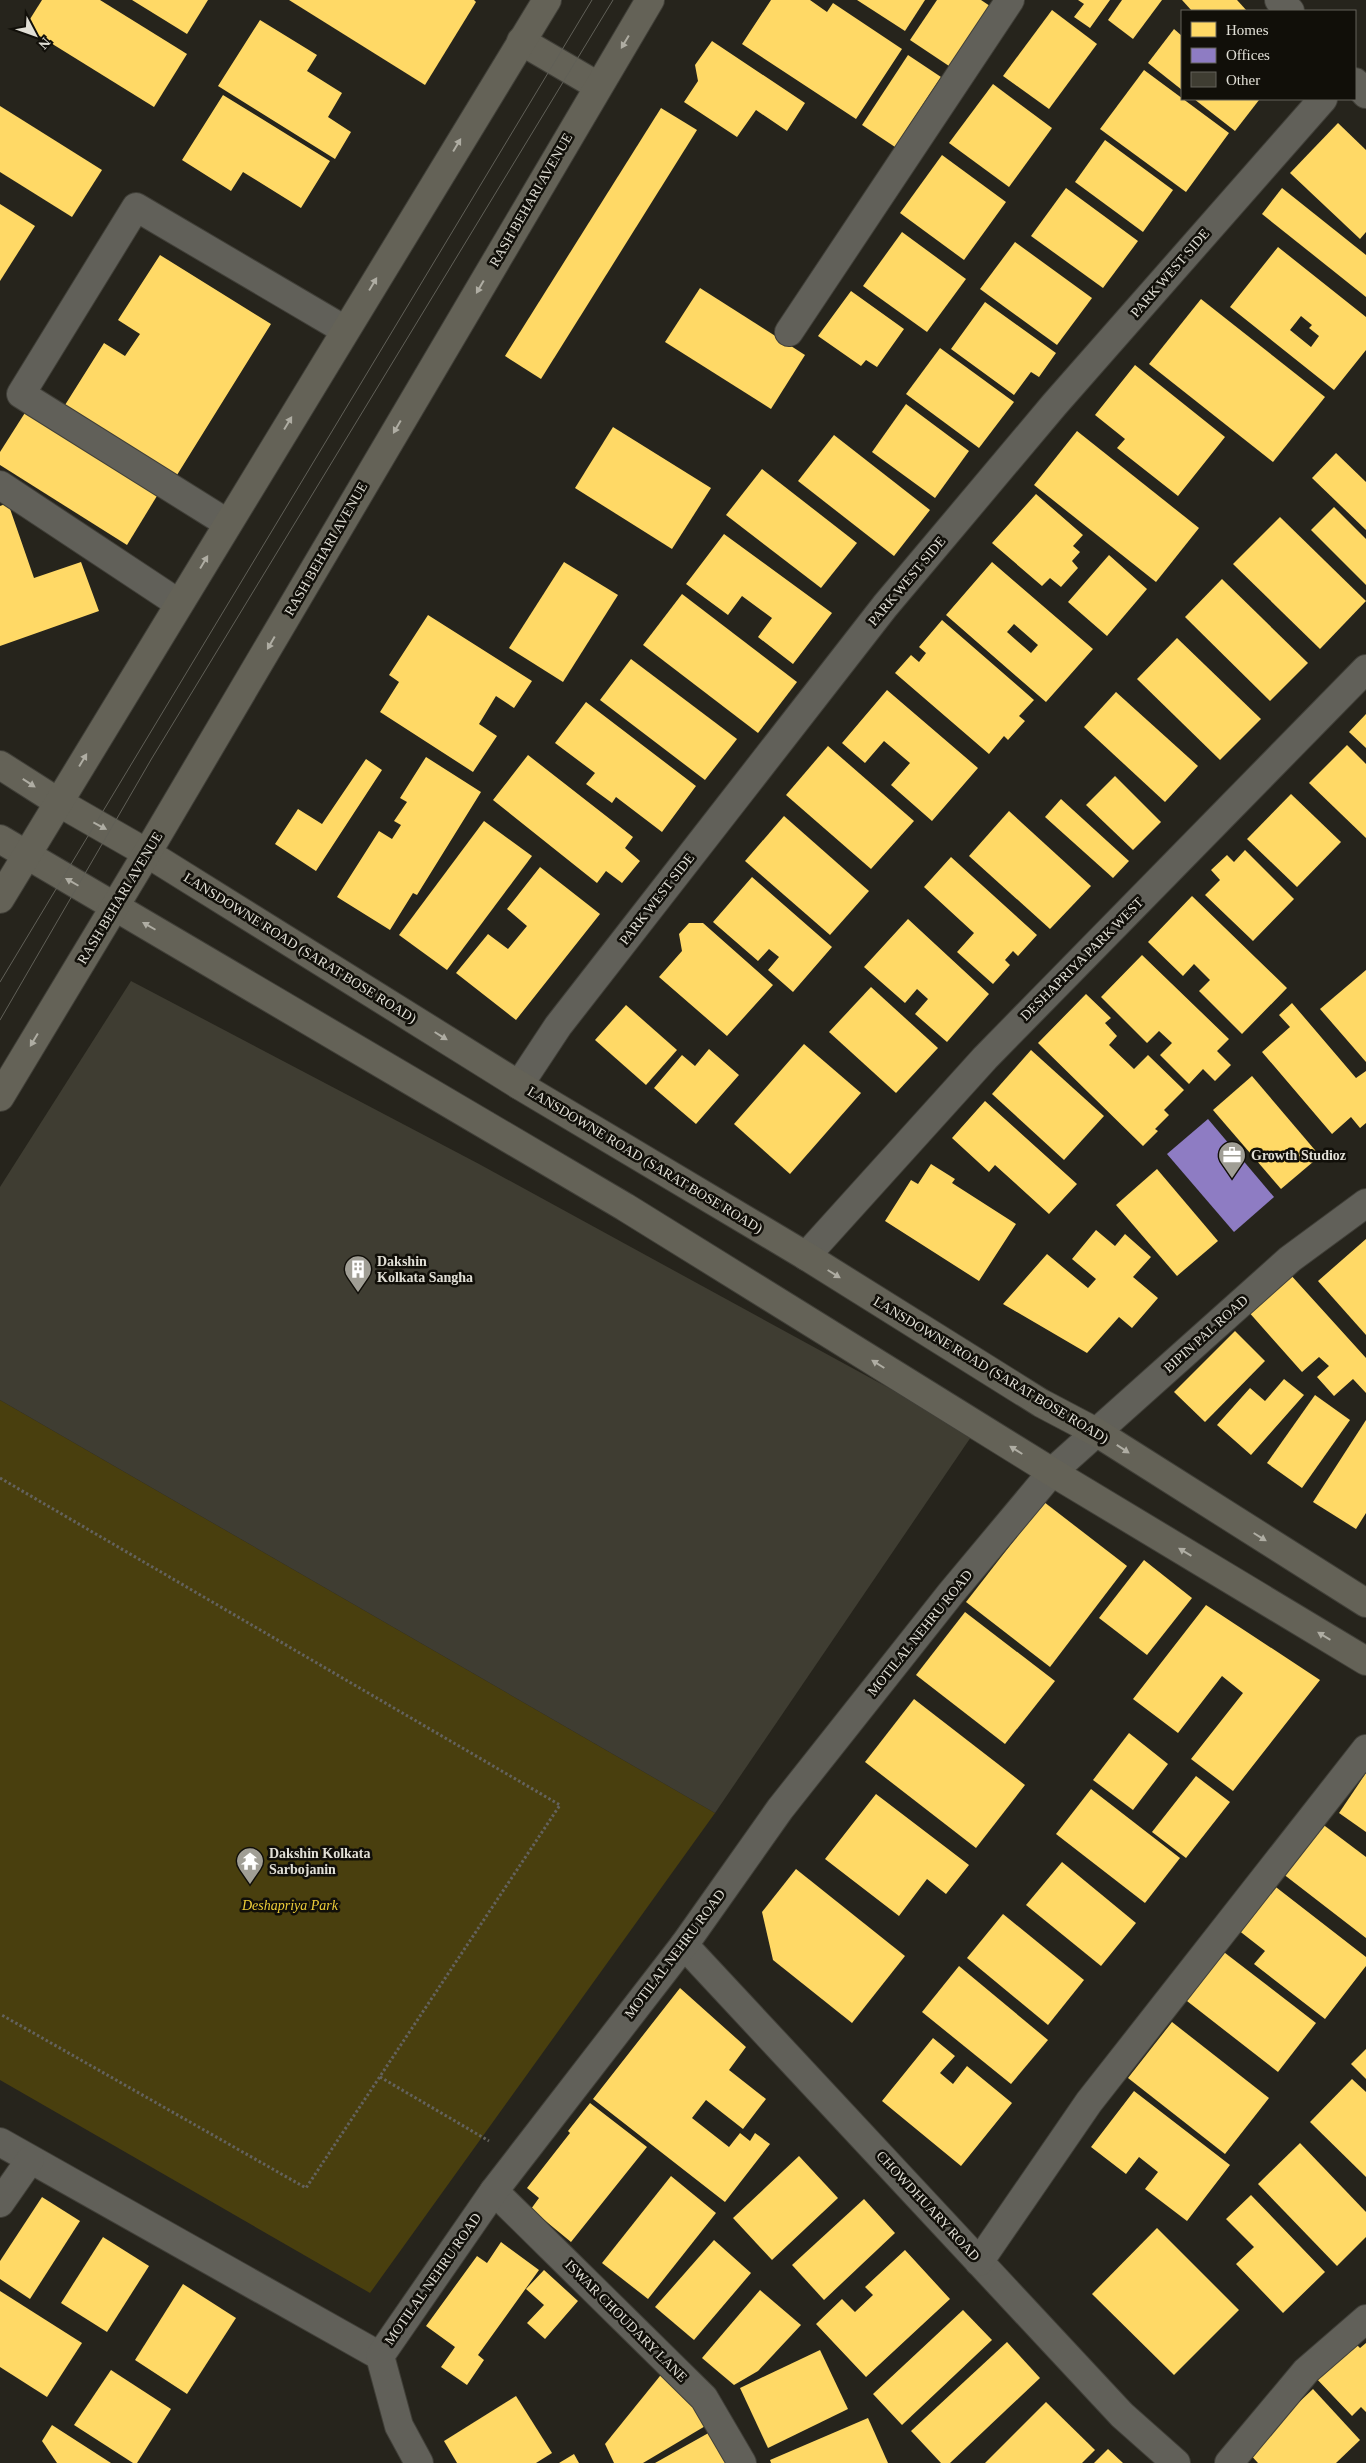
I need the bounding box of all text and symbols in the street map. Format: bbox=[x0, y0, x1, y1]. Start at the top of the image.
north arrow bbox=[10, 10, 60, 60]
legend bbox=[1181, 10, 1356, 100]
text: Homes bbox=[1226, 22, 1269, 38]
text: N bbox=[35, 34, 53, 52]
one-way arrow bbox=[620, 35, 629, 48]
text: Offices bbox=[1226, 47, 1270, 63]
text: Other bbox=[1226, 72, 1260, 88]
street label: RASH BEHARI AVENUE bbox=[487, 131, 575, 269]
one-way arrow bbox=[453, 139, 462, 152]
street label: PARK WEST SIDE bbox=[1128, 226, 1212, 320]
one-way arrow bbox=[368, 278, 377, 291]
one-way arrow bbox=[475, 281, 484, 294]
one-way arrow bbox=[284, 416, 293, 429]
one-way arrow bbox=[393, 421, 402, 434]
street label: RASH BEHARI AVENUE bbox=[282, 480, 370, 618]
street label: PARK WEST SIDE bbox=[865, 533, 949, 629]
one-way arrow bbox=[199, 555, 208, 568]
one-way arrow bbox=[266, 636, 275, 649]
one-way arrow bbox=[78, 754, 87, 767]
one-way arrow bbox=[22, 778, 35, 788]
one-way arrow bbox=[92, 822, 107, 830]
street label: RASH BEHARI AVENUE bbox=[75, 829, 165, 967]
street label: PARK WEST SIDE bbox=[617, 850, 697, 948]
street label: LANSDOWNE ROAD (SARAT BOSE ROAD) bbox=[180, 870, 419, 1027]
one-way arrow bbox=[66, 877, 79, 886]
street label: DESHAPRIYA PARK WEST bbox=[1018, 894, 1147, 1023]
one-way arrow bbox=[142, 922, 155, 931]
one-way arrow bbox=[434, 1031, 448, 1040]
one-way arrow bbox=[30, 1034, 39, 1047]
street label: LANSDOWNE ROAD (SARAT BOSE ROAD) bbox=[524, 1084, 765, 1237]
office icon: Growth Studioz bbox=[1217, 1140, 1247, 1179]
place label: Growth Studioz bbox=[1251, 1148, 1346, 1163]
building icon: Dakshin Kolkata Sangha bbox=[343, 1254, 373, 1293]
place label: Dakshin Kolkata Sangha bbox=[377, 1254, 473, 1285]
one-way arrow bbox=[828, 1270, 841, 1279]
street label: BIPIN PAL ROAD bbox=[1161, 1292, 1251, 1376]
street label: LANSDOWNE ROAD (SARAT BOSE ROAD) bbox=[870, 1294, 1111, 1447]
one-way arrow bbox=[871, 1359, 885, 1369]
one-way arrow bbox=[1009, 1445, 1023, 1454]
one-way arrow bbox=[1116, 1445, 1129, 1454]
one-way arrow bbox=[1253, 1532, 1266, 1541]
one-way arrow bbox=[1178, 1548, 1191, 1557]
street label: MOTILAL NEHRU ROAD bbox=[865, 1567, 975, 1699]
one-way arrow bbox=[1318, 1631, 1331, 1640]
temple icon: Dakshin Kolkata Sarbojanin bbox=[235, 1846, 265, 1885]
place label: Dakshin Kolkata Sarbojanin bbox=[269, 1846, 371, 1877]
street label: MOTILAL NEHRU ROAD bbox=[622, 1887, 728, 2021]
park label: Deshapriya Park bbox=[241, 1898, 339, 1913]
street label: CHOWDHUARY ROAD bbox=[873, 2148, 983, 2264]
street label: MOTILAL NEHRU ROAD bbox=[382, 2210, 484, 2348]
street label: ISWAR CHOUDARY LANE bbox=[562, 2257, 690, 2385]

